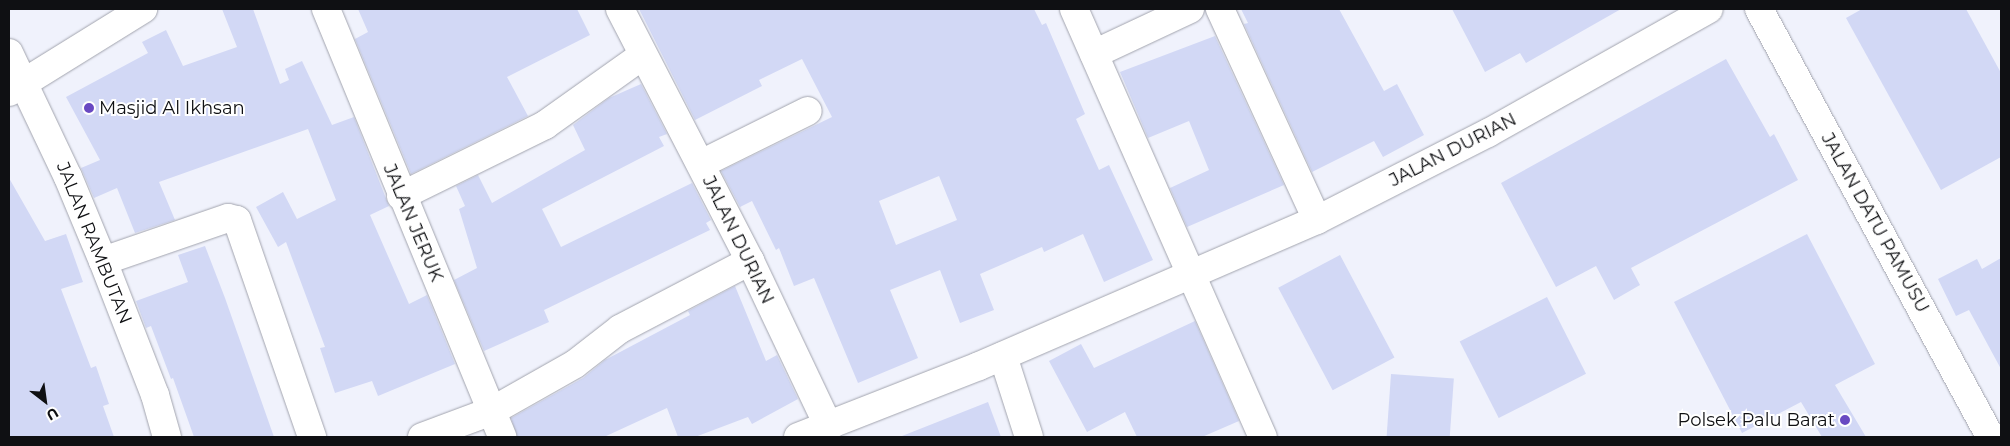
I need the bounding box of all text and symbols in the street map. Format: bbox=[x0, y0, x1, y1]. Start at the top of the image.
place label: Masjid Al Ikhsan bbox=[99, 97, 245, 119]
marker: Masjid Al Ikhsan bbox=[83, 102, 95, 114]
street label: JALAN DURIAN bbox=[1386, 109, 1520, 191]
street label: JALAN DATU PAMUSU bbox=[1817, 129, 1933, 317]
street label: JALAN RAMBUTAN bbox=[52, 159, 136, 327]
street label: JALAN JERUK bbox=[379, 161, 447, 285]
street label: JALAN DURIAN bbox=[698, 173, 778, 307]
north arrow bbox=[20, 376, 70, 426]
text: U bbox=[43, 403, 62, 425]
place label: Polsek Palu Barat bbox=[1678, 409, 1835, 431]
marker: Polsek Palu Barat bbox=[1839, 414, 1851, 426]

